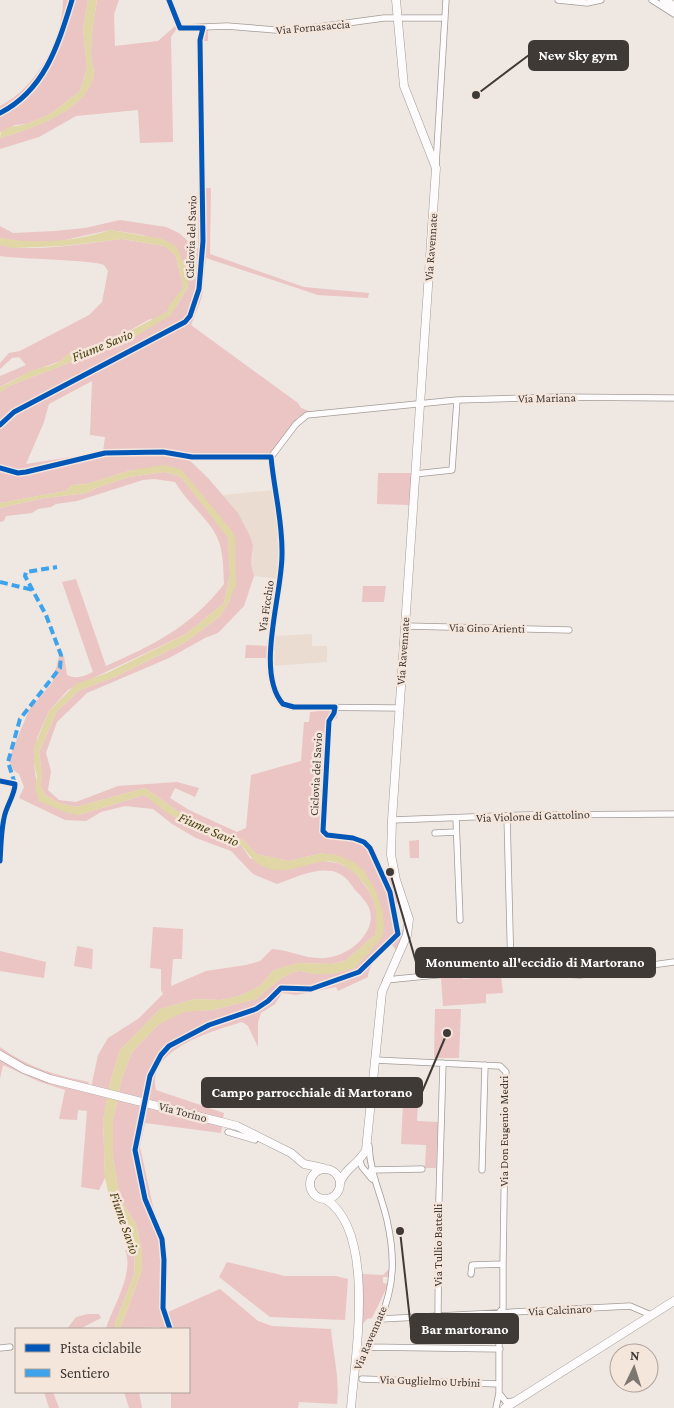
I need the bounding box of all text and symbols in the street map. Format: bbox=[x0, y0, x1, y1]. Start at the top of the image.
street label: Via Fornasaccia bbox=[275, 17, 351, 37]
callout: New Sky gym bbox=[529, 41, 628, 70]
text: New Sky gym bbox=[538, 47, 618, 63]
street label: Ciclovia del Savio bbox=[183, 195, 199, 279]
street label: Via Ravennate bbox=[422, 213, 440, 281]
water label: Fiume Savio bbox=[69, 325, 135, 365]
street label: Via Mariana bbox=[518, 390, 577, 406]
street label: Via Ficchio bbox=[255, 579, 277, 633]
street label: Via Ravennate bbox=[394, 617, 412, 685]
street label: Via Gino Arienti bbox=[449, 620, 525, 636]
street label: Ciclovia del Savio bbox=[307, 732, 325, 816]
street label: Via Violone di Gattolino bbox=[476, 807, 590, 825]
water label: Fiume Savio bbox=[176, 809, 242, 849]
callout: Monumento all'eccidio di Martorano bbox=[416, 948, 655, 977]
text: Monumento all'eccidio di Martorano bbox=[425, 954, 645, 970]
street label: Via Don Eugenio Medri bbox=[497, 1076, 511, 1186]
callout: Campo parrocchiale di Martorano bbox=[202, 1078, 422, 1107]
text: Campo parrocchiale di Martorano bbox=[212, 1084, 412, 1100]
street label: Via Torino bbox=[157, 1099, 209, 1125]
water label: Fiume Savio bbox=[107, 1190, 143, 1256]
street label: Via Tullio Battelli bbox=[431, 1204, 445, 1286]
street label: Via Calcinaro bbox=[528, 1301, 592, 1319]
street label: Via Ravennate bbox=[350, 1304, 390, 1372]
callout: Bar martorano bbox=[411, 1314, 518, 1343]
text: Bar martorano bbox=[421, 1321, 509, 1337]
legend bbox=[15, 1328, 190, 1393]
text: Pista ciclabile bbox=[60, 1340, 142, 1356]
north arrow bbox=[609, 1343, 659, 1393]
text: N bbox=[630, 1347, 641, 1363]
text: Sentiero bbox=[60, 1365, 110, 1381]
street label: Via Guglielmo Urbini bbox=[379, 1372, 481, 1390]

